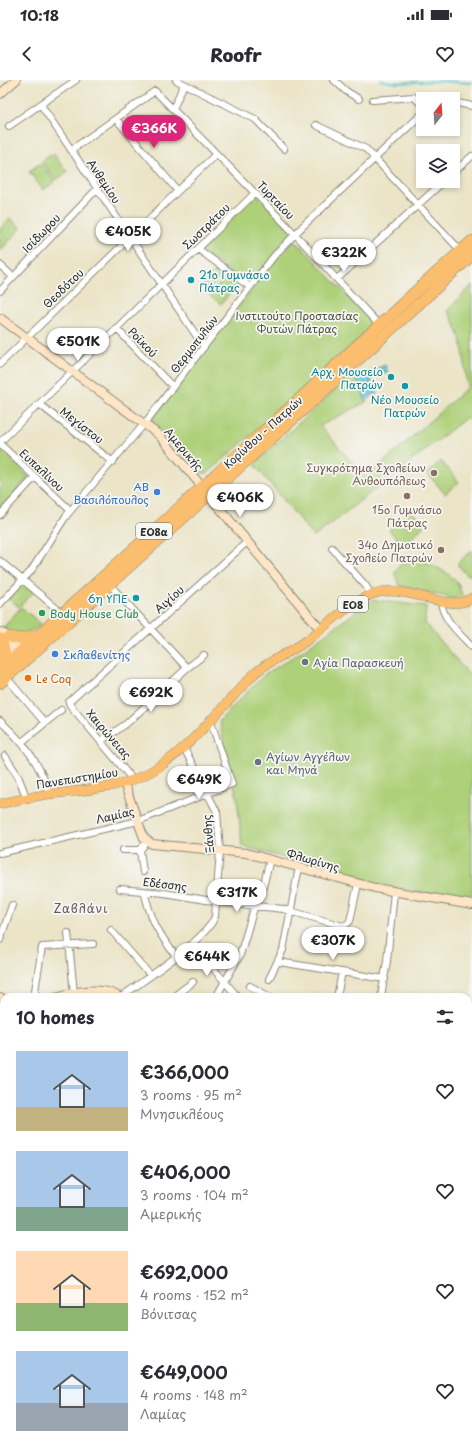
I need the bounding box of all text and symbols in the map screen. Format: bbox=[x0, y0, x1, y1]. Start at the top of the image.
text: 10:18 bbox=[20, 3, 59, 26]
text: Roofr bbox=[210, 41, 262, 68]
icon: back bbox=[16, 43, 38, 65]
icon: heart bbox=[434, 43, 456, 65]
north arrow bbox=[416, 92, 460, 136]
map controls bbox=[416, 92, 460, 188]
pin: €366K bbox=[126, 115, 182, 149]
text: €366K bbox=[131, 118, 177, 137]
button: layers bbox=[416, 144, 460, 188]
street label: Ανθεμίου bbox=[83, 155, 125, 207]
street label: Τυρταίου bbox=[253, 177, 299, 223]
street label: Σωστράτου bbox=[178, 199, 234, 253]
street label: Ισίδωρου bbox=[18, 209, 64, 257]
pin: €405K bbox=[100, 218, 156, 252]
text: €405K bbox=[105, 221, 151, 240]
pin: €322K bbox=[316, 239, 372, 273]
text: €322K bbox=[321, 242, 367, 261]
street label: Θεοδότου bbox=[39, 264, 87, 312]
place label: 21ο Γυμνάσιο Πάτρας bbox=[199, 266, 270, 296]
marker: 21ο Γυμνάσιο Πάτρας bbox=[186, 275, 196, 285]
park label: Ινστιτούτο Προστασίας Φυτών Πάτρας bbox=[236, 307, 359, 337]
street label: Θερμοπυλών bbox=[166, 311, 222, 377]
street label: Ροϊκού bbox=[124, 323, 162, 361]
pin: €501K bbox=[50, 328, 106, 362]
text: €501K bbox=[56, 331, 100, 350]
place label: Αρχ. Μουσείο Πατρών bbox=[311, 363, 383, 393]
marker: Αρχ. Μουσείο Πατρών bbox=[386, 372, 396, 382]
marker: Νέο Μουσείο Πατρών bbox=[400, 381, 410, 391]
place label: Νέο Μουσείο Πατρών bbox=[371, 391, 439, 421]
street label: Κορίνθου - Πατρών bbox=[219, 392, 307, 472]
street label: Μεγίστου bbox=[57, 402, 107, 448]
street label: Αμερικής bbox=[161, 424, 207, 475]
street label: Ευπαλίνου bbox=[16, 445, 68, 495]
place label: Συγκρότημα Σχολείων Ανθουπόλεως bbox=[307, 459, 426, 489]
marker: Συγκρότημα Σχολείων Ανθουπόλεως bbox=[429, 468, 439, 478]
place label: ΑΒ Βασιλόπουλος bbox=[73, 478, 149, 508]
pin: €406K bbox=[212, 484, 268, 518]
marker: ΑΒ Βασιλόπουλος bbox=[152, 487, 162, 497]
text: €406K bbox=[216, 487, 264, 506]
marker: 15ο Γυμνάσιο Πάτρας bbox=[402, 491, 412, 501]
place label: 15ο Γυμνάσιο Πάτρας bbox=[372, 501, 442, 531]
road number: ΕΟ8α bbox=[136, 523, 172, 539]
place label: 34ο Δημοτικό Σχολείο Πατρών bbox=[345, 536, 433, 566]
marker: 34ο Δημοτικό Σχολείο Πατρών bbox=[436, 545, 446, 555]
street label: Αιγίου bbox=[150, 581, 188, 617]
place label: 6η ΥΠΕ bbox=[88, 590, 128, 607]
marker: 6η ΥΠΕ bbox=[131, 593, 141, 603]
road number: ΕΟ8 bbox=[338, 596, 368, 612]
place label: Body House Club bbox=[50, 605, 139, 622]
marker: Body House Club bbox=[37, 608, 47, 618]
place label: Σκλαβενίτης bbox=[63, 646, 131, 663]
marker: Σκλαβενίτης bbox=[50, 649, 60, 659]
place label: Αγία Παρασκευή bbox=[313, 654, 404, 671]
marker: Αγία Παρασκευή bbox=[300, 657, 310, 667]
place label: Le Coq bbox=[36, 670, 71, 687]
marker: Le Coq bbox=[23, 673, 33, 683]
pin: €692K bbox=[123, 679, 179, 713]
text: €692K bbox=[129, 682, 173, 701]
street label: Χαιρώνειας bbox=[82, 705, 136, 763]
place label: Αγίων Αγγέλων και Μηνά bbox=[266, 748, 350, 778]
marker: Αγίων Αγγέλων και Μηνά bbox=[253, 757, 263, 767]
street label: Πανεπιστημίου bbox=[35, 763, 119, 793]
pin: €649K bbox=[171, 766, 227, 800]
text: €649K bbox=[176, 769, 222, 788]
street label: Λαμίας bbox=[94, 802, 136, 828]
street label: Ξάνθης bbox=[198, 814, 218, 854]
street label: Φλωρίνης bbox=[285, 844, 342, 876]
street label: Εδέσσης bbox=[142, 873, 188, 895]
pin: €317K bbox=[209, 879, 265, 913]
text: €317K bbox=[216, 882, 258, 901]
district label: Ζαβλάνι bbox=[53, 899, 109, 917]
pin: €307K bbox=[305, 927, 361, 961]
text: €307K bbox=[310, 930, 356, 949]
pin: €644K bbox=[179, 943, 235, 977]
text: €644K bbox=[184, 946, 230, 965]
text: 10 homes bbox=[16, 1004, 94, 1030]
icon: filters bbox=[434, 1006, 456, 1028]
text: €366,000 bbox=[140, 1059, 229, 1085]
icon: home bbox=[48, 1067, 96, 1115]
icon: heart bbox=[434, 1080, 456, 1102]
text: 3 rooms · 95 m² bbox=[140, 1085, 242, 1104]
text: Μνησικλέους bbox=[140, 1104, 224, 1123]
text: €406,000 bbox=[140, 1159, 230, 1185]
icon: home bbox=[48, 1167, 96, 1215]
icon: heart bbox=[434, 1180, 456, 1202]
text: 3 rooms · 104 m² bbox=[140, 1185, 249, 1204]
text: Αμερικής bbox=[140, 1204, 202, 1223]
text: €692,000 bbox=[140, 1259, 228, 1285]
icon: home bbox=[48, 1267, 96, 1315]
icon: heart bbox=[434, 1280, 456, 1302]
text: 4 rooms · 152 m² bbox=[140, 1285, 249, 1304]
text: Βόνιτσας bbox=[140, 1304, 197, 1323]
text: €649,000 bbox=[140, 1359, 228, 1385]
icon: home bbox=[48, 1367, 96, 1415]
icon: heart bbox=[434, 1380, 456, 1402]
text: 4 rooms · 148 m² bbox=[140, 1385, 248, 1404]
text: Λαμίας bbox=[140, 1404, 186, 1423]

